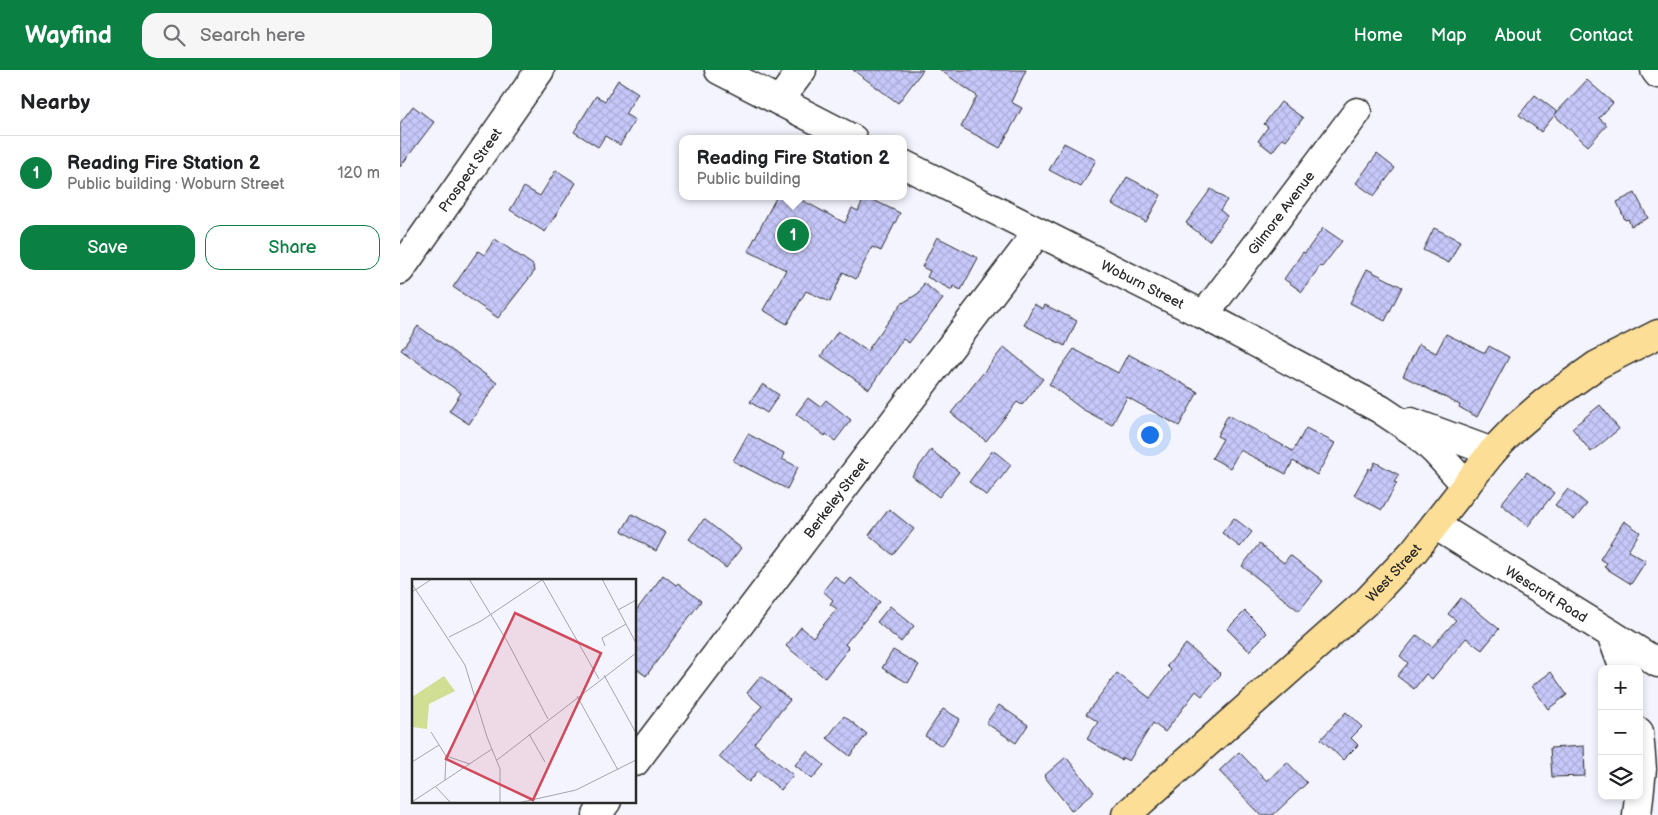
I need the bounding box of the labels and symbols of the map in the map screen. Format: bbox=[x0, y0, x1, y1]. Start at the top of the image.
street label: Prospect Street bbox=[435, 124, 506, 215]
street label: Gilmore Avenue bbox=[1244, 168, 1318, 258]
pin: 1 bbox=[777, 216, 809, 254]
street label: Woburn Street bbox=[1098, 256, 1187, 312]
your location bbox=[1137, 422, 1163, 448]
street label: Berkeley Street bbox=[800, 454, 872, 541]
street label: West Street bbox=[1362, 540, 1425, 605]
street label: Wescroft Road bbox=[1502, 562, 1591, 626]
inset map bbox=[412, 579, 636, 802]

